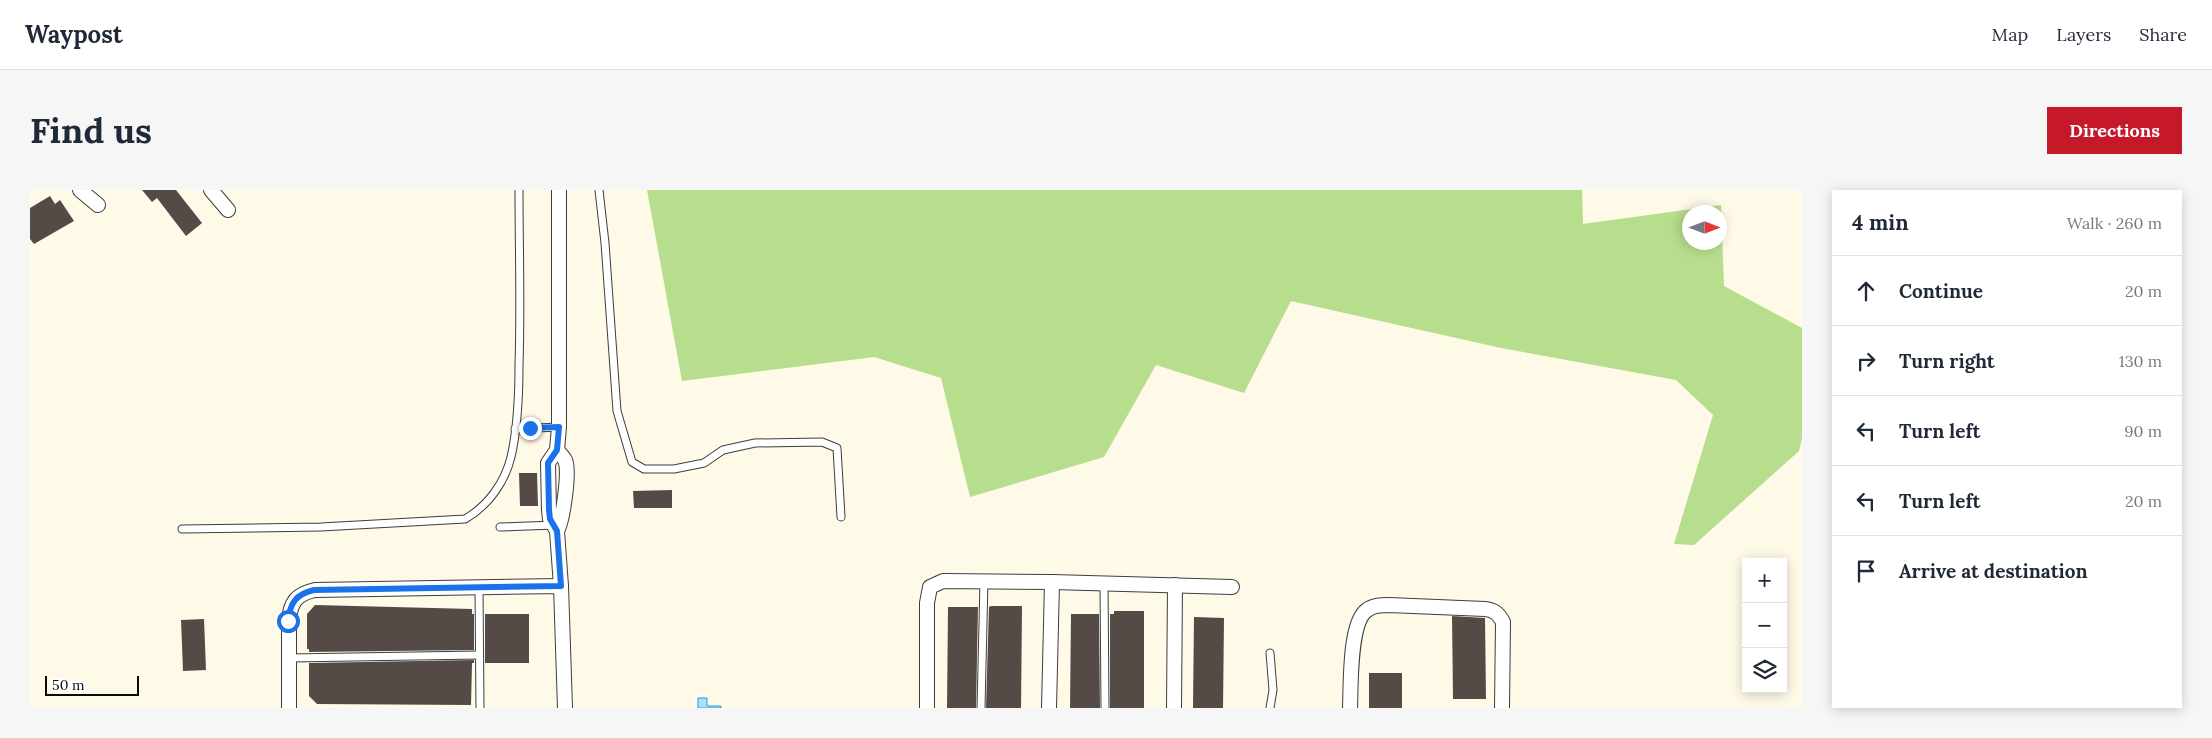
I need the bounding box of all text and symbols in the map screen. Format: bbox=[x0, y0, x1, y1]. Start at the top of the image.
text: Waypost bbox=[25, 19, 123, 50]
text: Map bbox=[1992, 23, 2028, 46]
text: Layers bbox=[2056, 23, 2111, 46]
text: Share bbox=[2139, 23, 2187, 46]
button: Directions bbox=[2047, 107, 2182, 154]
text: Find us bbox=[30, 108, 152, 153]
north arrow bbox=[1682, 205, 1727, 250]
text: 4 min bbox=[1852, 209, 1909, 236]
text: Walk · 260 m bbox=[2067, 213, 2162, 233]
icon: ahead bbox=[1852, 277, 1880, 305]
text: Continue bbox=[1899, 279, 1983, 303]
text: 20 m bbox=[2125, 281, 2162, 301]
icon: right bbox=[1852, 347, 1880, 375]
text: Turn right bbox=[1899, 349, 1995, 373]
text: 130 m bbox=[2119, 351, 2162, 371]
route end bbox=[519, 417, 542, 440]
icon: left bbox=[1852, 417, 1880, 445]
text: Turn left bbox=[1899, 419, 1980, 443]
text: 90 m bbox=[2124, 421, 2162, 441]
icon: left bbox=[1852, 487, 1880, 515]
text: Turn left bbox=[1899, 489, 1980, 513]
text: 20 m bbox=[2125, 491, 2162, 511]
icon: arrive bbox=[1852, 557, 1880, 585]
map controls bbox=[1742, 558, 1787, 693]
button: + bbox=[1742, 558, 1787, 603]
text: Arrive at destination bbox=[1899, 559, 2088, 583]
button: − bbox=[1742, 603, 1787, 648]
route start bbox=[277, 610, 300, 633]
button: layers bbox=[1742, 648, 1787, 693]
scale bar bbox=[45, 673, 139, 696]
text: 50 m bbox=[52, 676, 85, 694]

